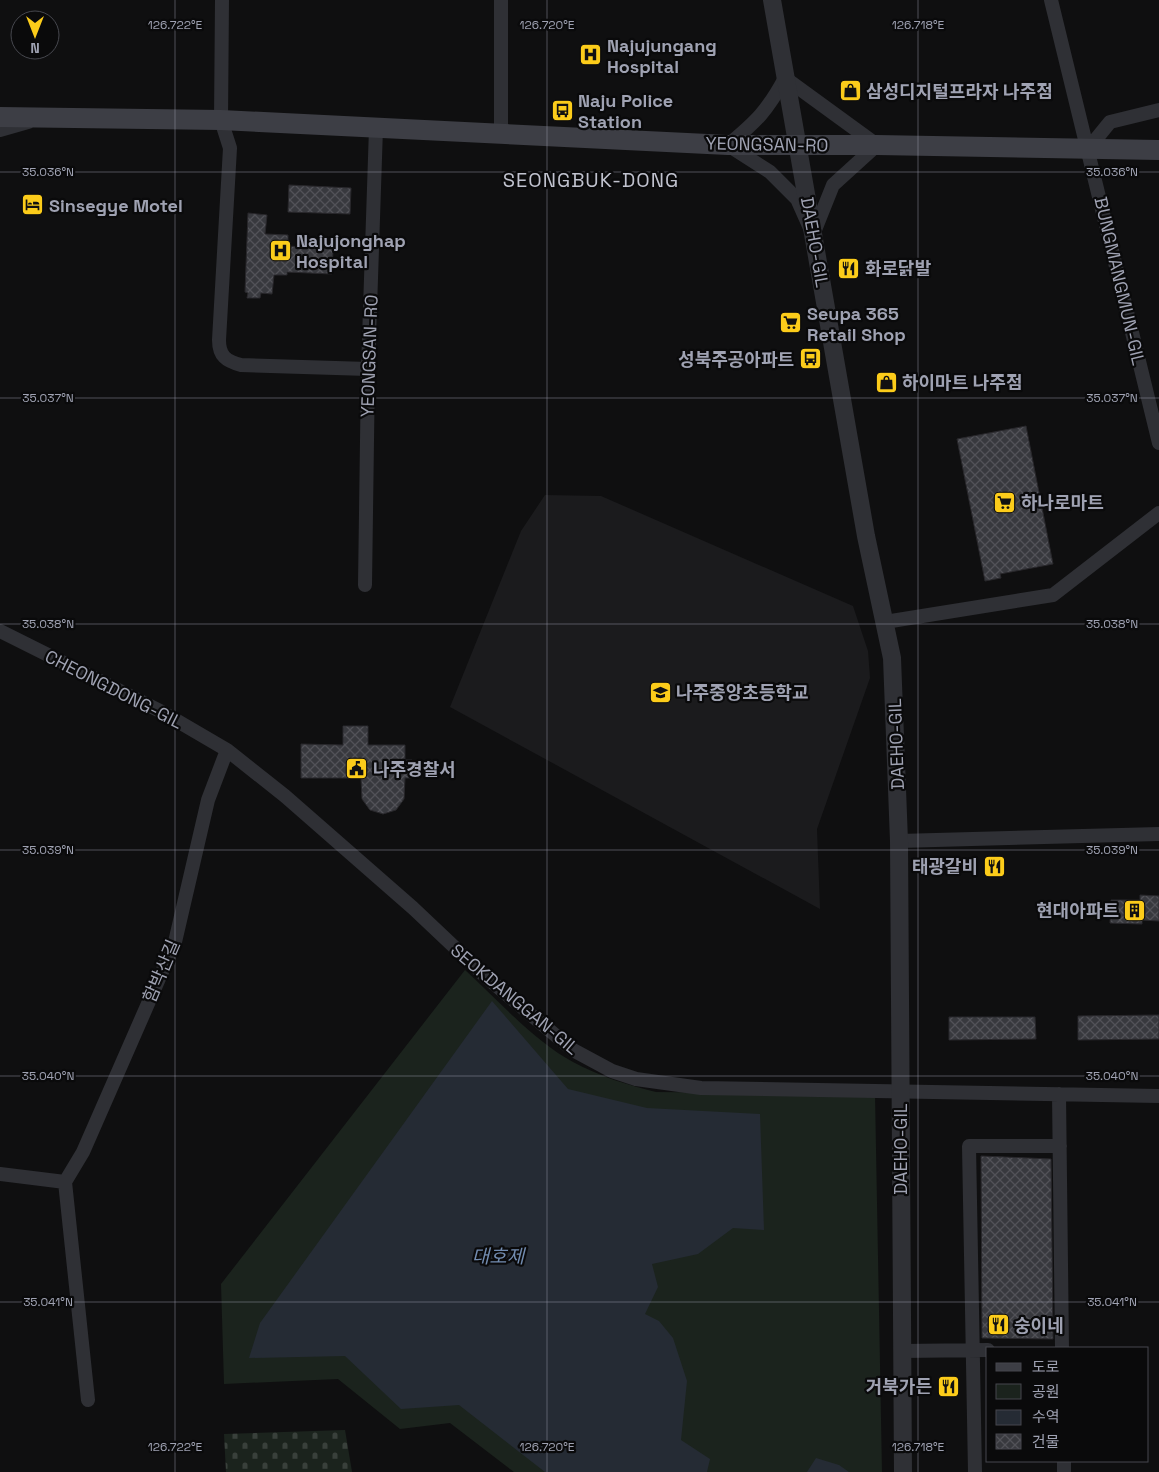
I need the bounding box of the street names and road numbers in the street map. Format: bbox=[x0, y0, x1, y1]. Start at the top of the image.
street label: YEONGSAN-RO bbox=[705, 131, 829, 157]
street label: BUNGMANGMUN-GIL bbox=[1089, 194, 1151, 368]
street label: DAEHO-GIL bbox=[796, 195, 834, 289]
street label: YEONGSAN-RO bbox=[355, 294, 383, 418]
street label: CHEONGDONG-GIL bbox=[41, 644, 187, 734]
street label: DAEHO-GIL bbox=[883, 698, 909, 790]
street label: 함박산길 bbox=[137, 936, 185, 1006]
street label: SEOKDANGGAN-GIL bbox=[446, 939, 584, 1060]
street label: DAEHO-GIL bbox=[889, 1103, 912, 1195]

